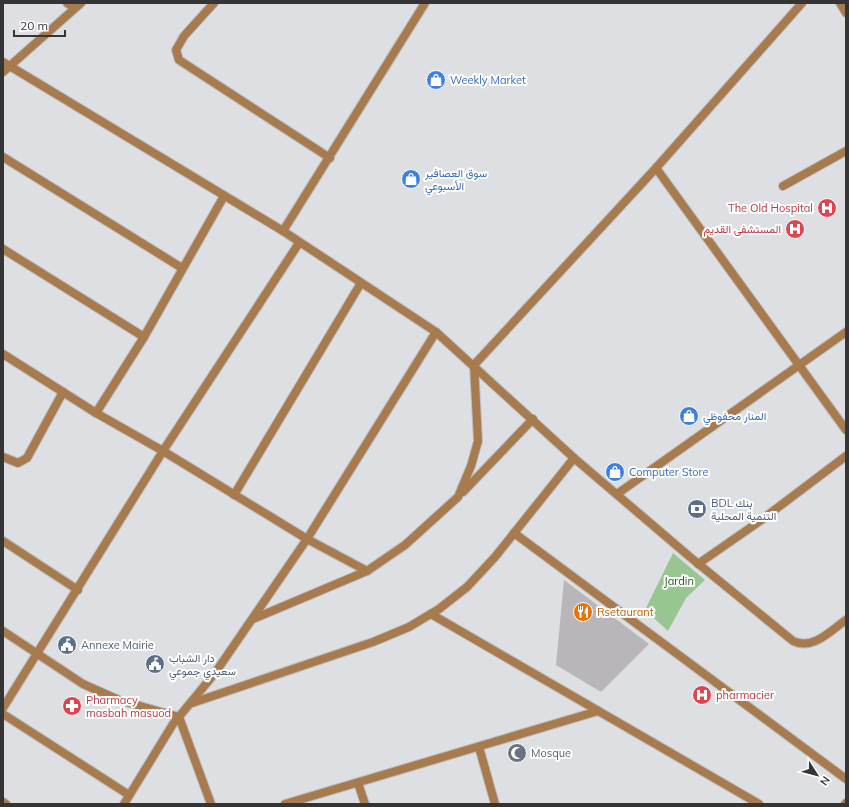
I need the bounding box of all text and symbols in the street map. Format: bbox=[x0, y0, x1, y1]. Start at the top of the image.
scale bar bbox=[14, 12, 65, 38]
text: 20 m bbox=[20, 18, 48, 33]
shop icon: Weekly Market bbox=[425, 69, 447, 91]
place label: Weekly Market bbox=[450, 73, 526, 87]
place label: سوق العصافير الأسبوعي bbox=[424, 166, 487, 196]
shop icon: سوق العصافير الأسبوعي bbox=[400, 168, 422, 190]
hospital icon: The Old Hospital bbox=[816, 197, 838, 219]
place label: The Old Hospital bbox=[728, 201, 813, 215]
hospital icon: المستشفى القديم bbox=[784, 218, 806, 240]
place label: المستشفى القديم bbox=[704, 222, 781, 237]
shop icon: المنار محفوظي bbox=[678, 405, 700, 427]
place label: المنار محفوظي bbox=[703, 409, 766, 426]
shop icon: Computer Store bbox=[604, 461, 626, 483]
place label: Computer Store bbox=[629, 465, 708, 479]
place label: BDL بنك التنمية المحلية bbox=[711, 496, 776, 523]
bank icon: BDL بنك التنمية المحلية bbox=[686, 498, 708, 520]
park label: Jardin bbox=[664, 574, 694, 588]
restaurant icon: Rsetaurant bbox=[572, 601, 594, 623]
place label: Rsetaurant bbox=[597, 605, 654, 619]
public building icon: Annexe Mairie bbox=[56, 634, 78, 656]
place label: Annexe Mairie bbox=[81, 638, 154, 652]
place label: دار الشباب سعيدي جموعي bbox=[169, 651, 236, 681]
public building icon: دار الشباب سعيدي جموعي bbox=[144, 653, 166, 675]
hospital icon: pharmacier bbox=[691, 684, 713, 706]
place label: pharmacier bbox=[716, 688, 774, 702]
place label: Pharmacy masbah masuod bbox=[86, 693, 171, 720]
pharmacy icon: Pharmacy masbah masuod bbox=[61, 695, 83, 717]
mosque icon: Mosque bbox=[506, 742, 528, 764]
place label: Mosque bbox=[531, 746, 571, 760]
north arrow bbox=[797, 755, 837, 795]
text: N bbox=[817, 773, 833, 788]

